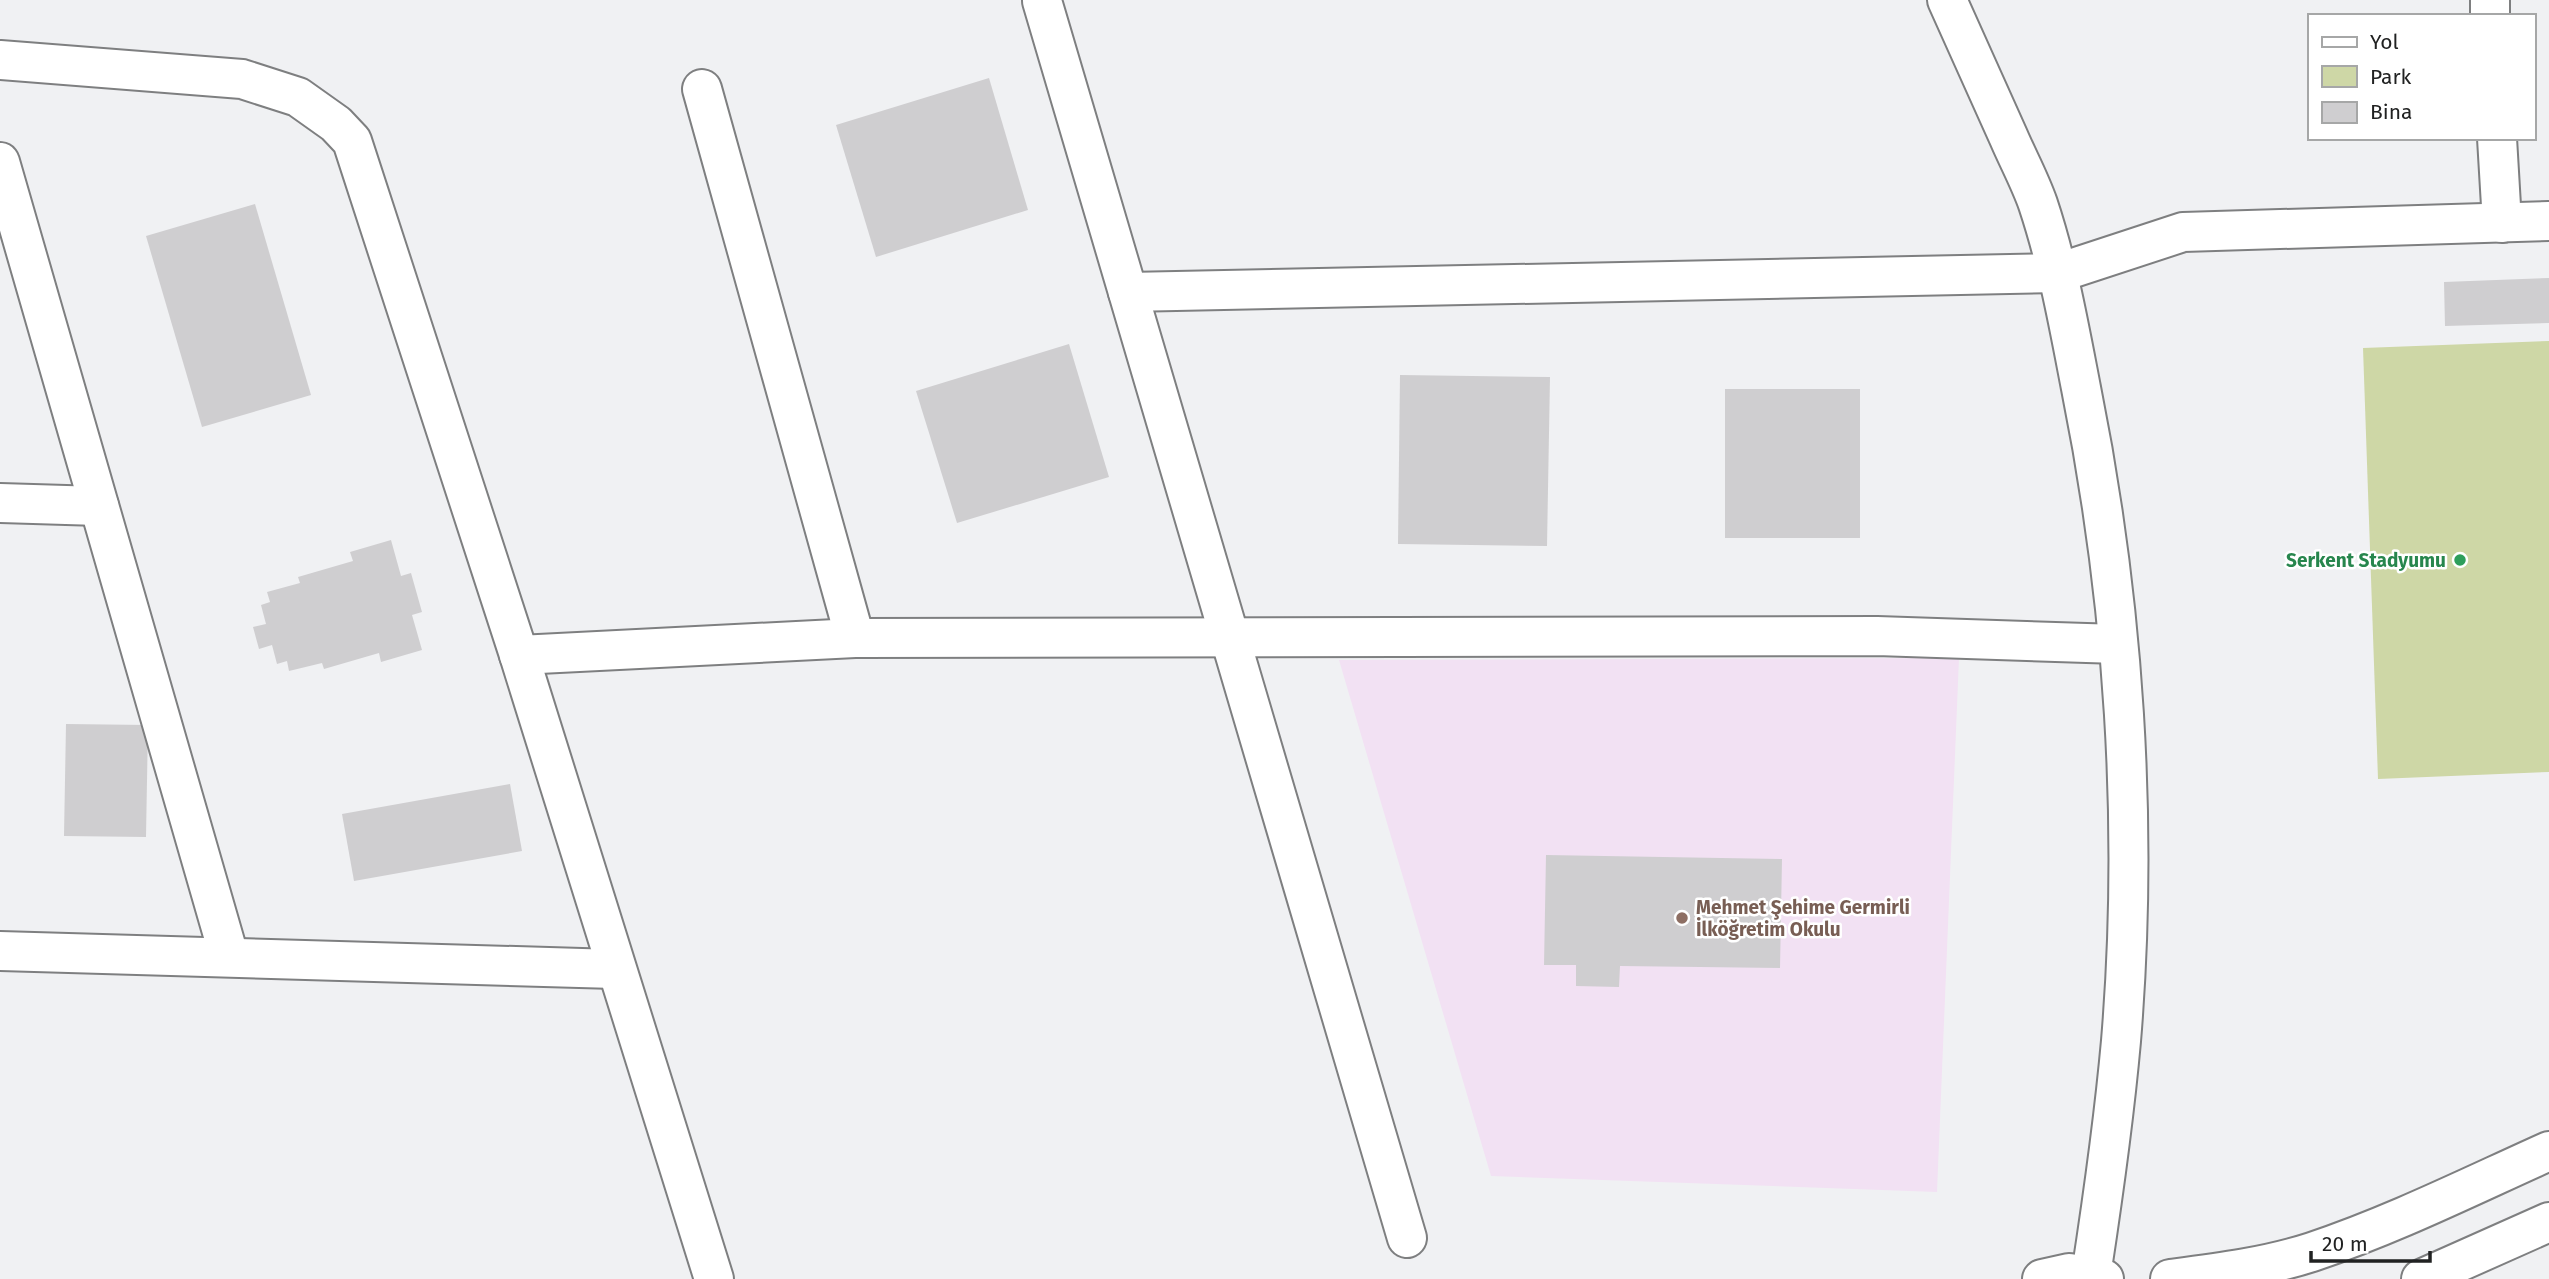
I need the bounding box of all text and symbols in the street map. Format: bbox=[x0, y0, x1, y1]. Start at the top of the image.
legend bbox=[2308, 14, 2535, 140]
text: Yol bbox=[2370, 29, 2399, 55]
text: Park bbox=[2370, 64, 2412, 90]
text: Bina bbox=[2370, 99, 2412, 125]
place label: Serkent Stadyumu bbox=[2286, 549, 2446, 572]
marker: Serkent Stadyumu bbox=[2452, 552, 2468, 568]
place label: Mehmet Şehime Germirli İlköğretim Okulu bbox=[1696, 896, 1910, 941]
marker: Mehmet Şehime Germirli İlköğretim Okulu bbox=[1674, 910, 1690, 926]
scale bar bbox=[2311, 1220, 2430, 1264]
text: 20 m bbox=[2322, 1231, 2368, 1257]

